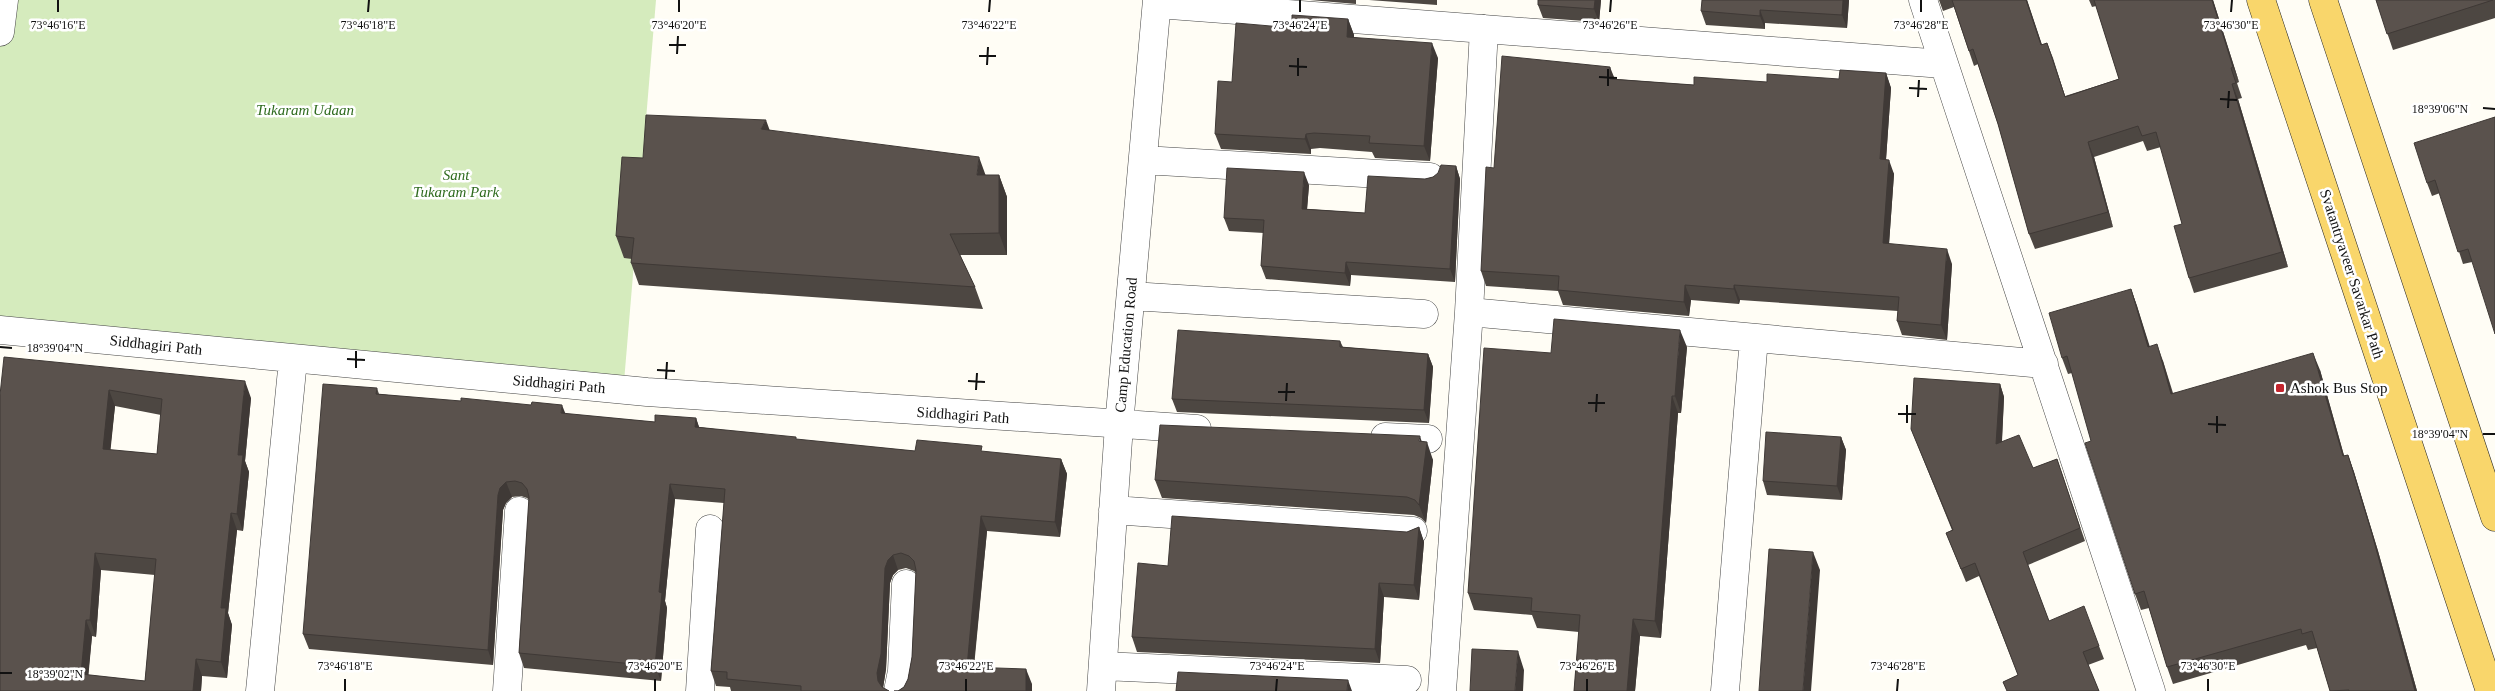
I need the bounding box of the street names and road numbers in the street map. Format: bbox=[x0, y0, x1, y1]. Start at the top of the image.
street label: Svatantryaveer Savarkar Path bbox=[2317, 187, 2387, 361]
street label: Camp Education Road bbox=[1112, 276, 1140, 413]
street label: Siddhagiri Path bbox=[109, 332, 204, 358]
street label: Siddhagiri Path bbox=[512, 372, 606, 396]
street label: Siddhagiri Path bbox=[916, 404, 1010, 426]

